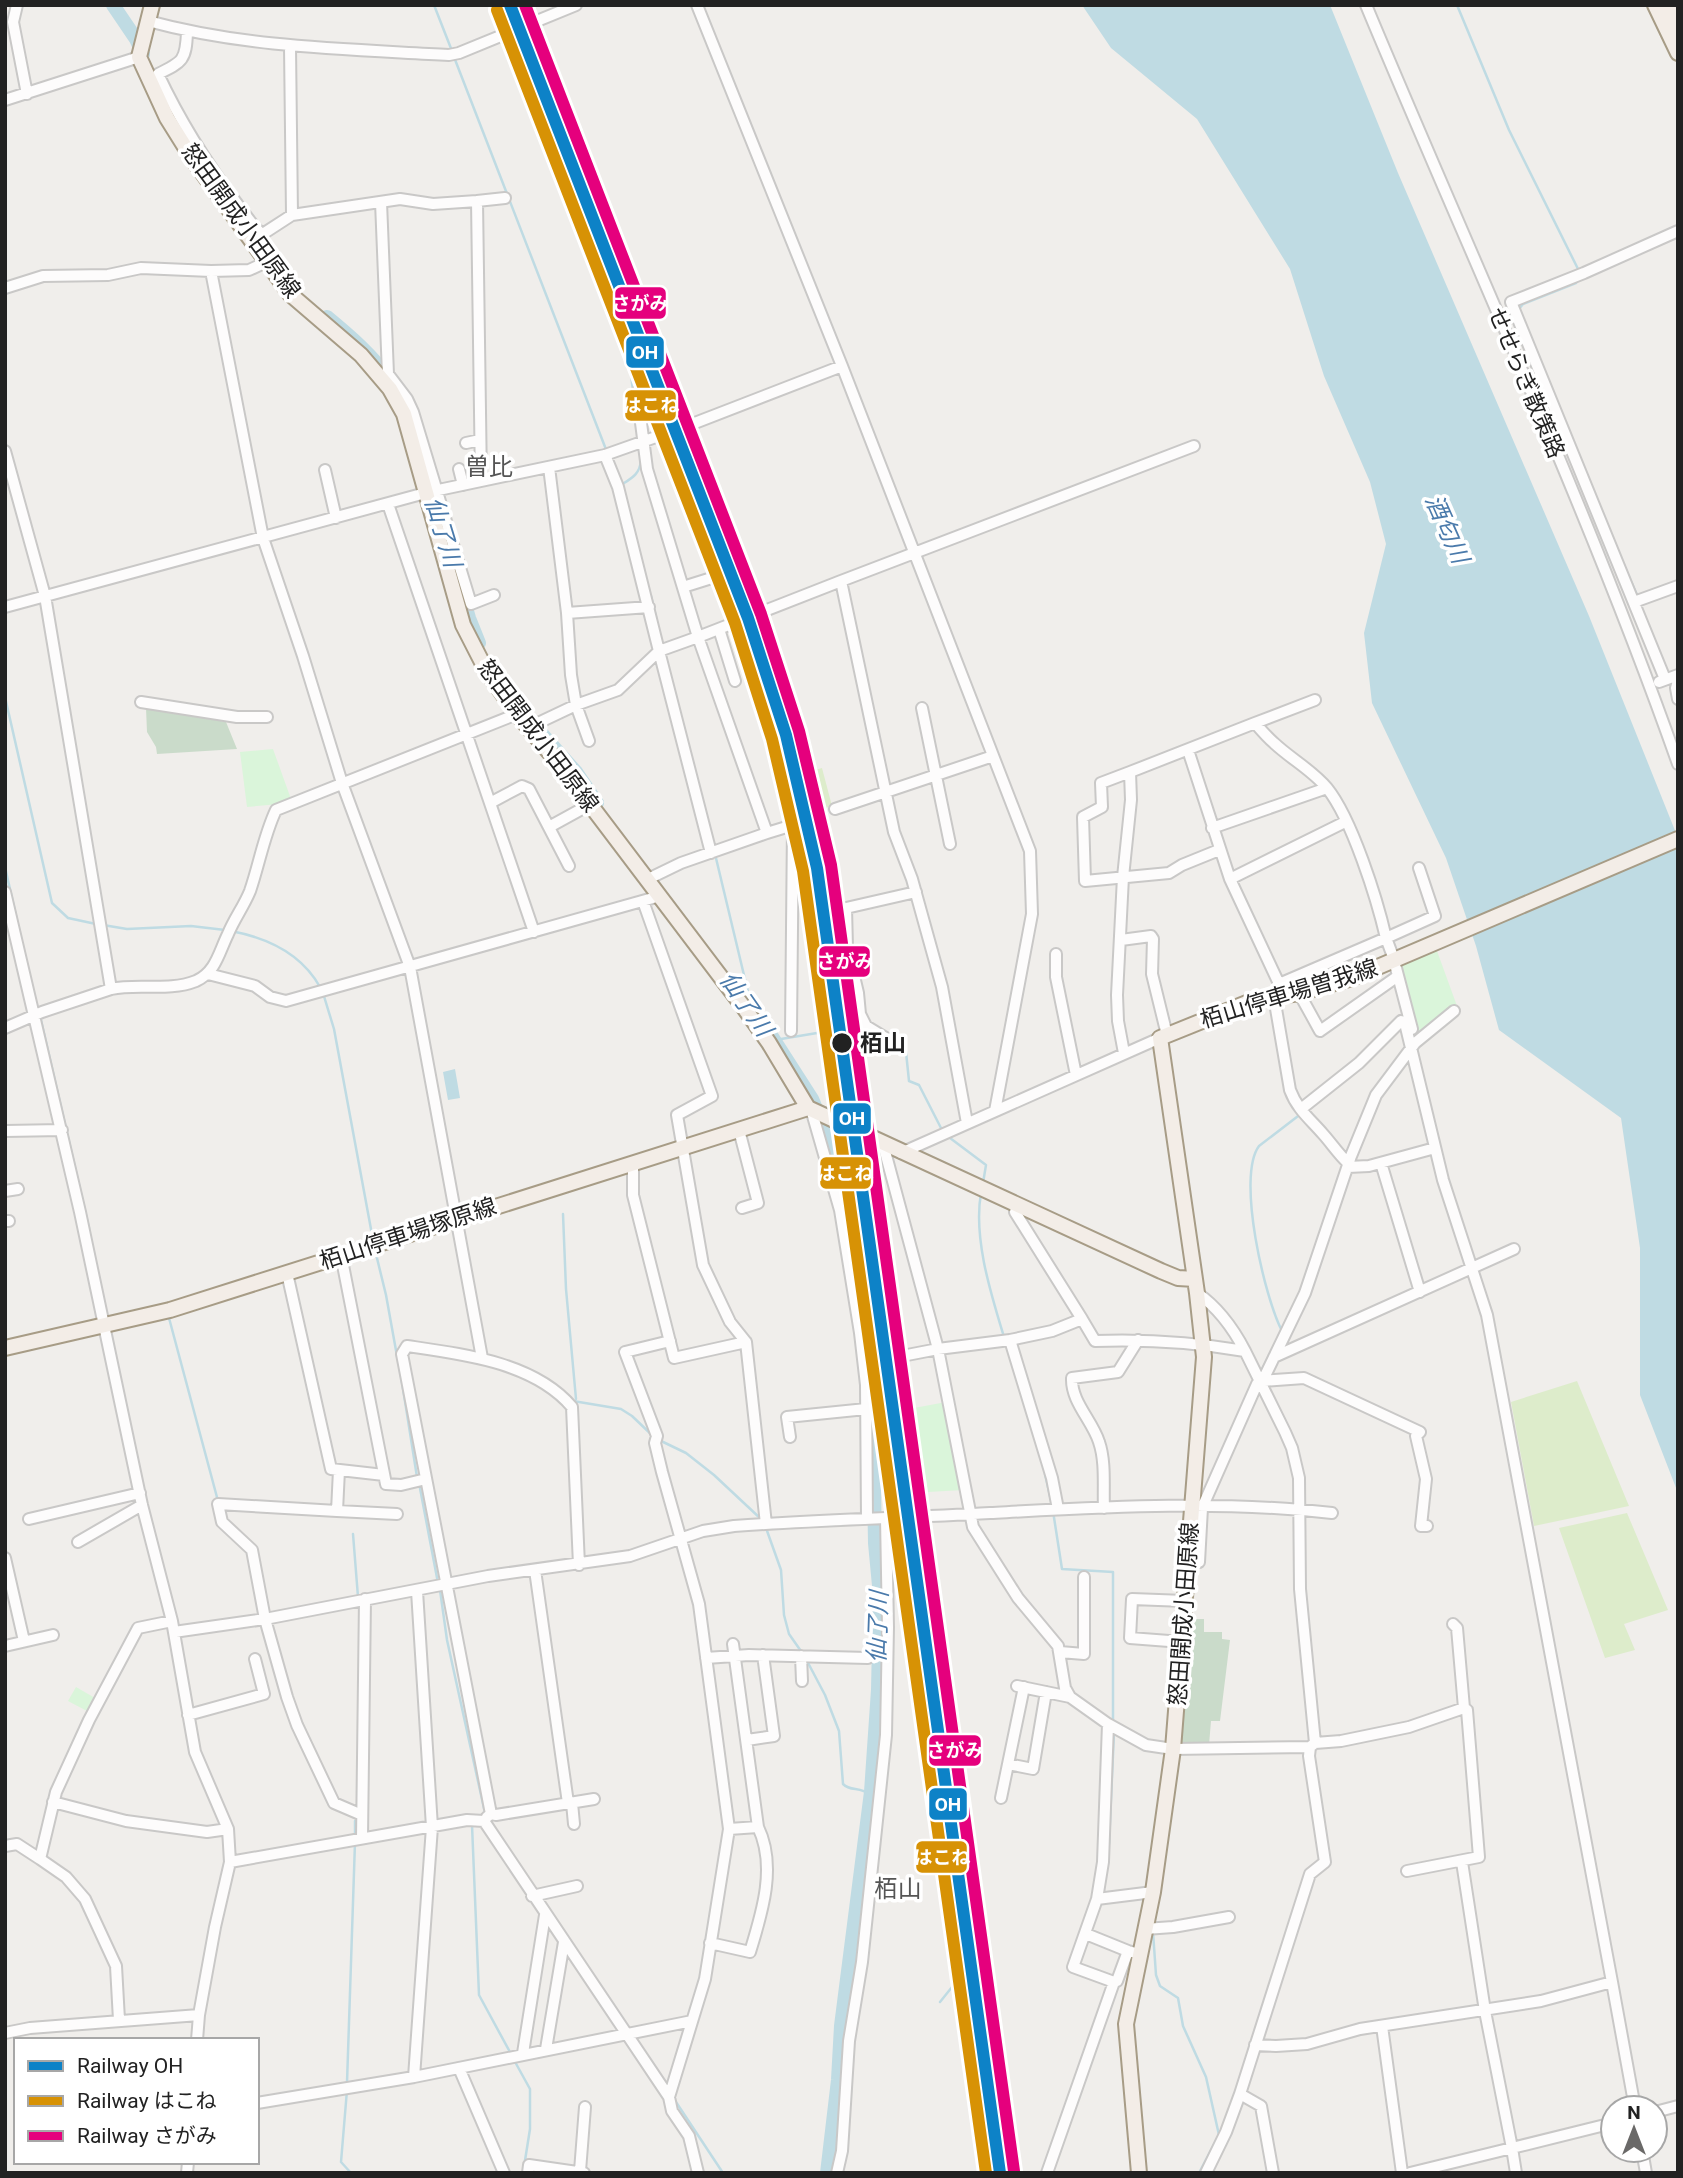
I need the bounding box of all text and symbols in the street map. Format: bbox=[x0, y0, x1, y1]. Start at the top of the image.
street label: 怒田開成小田原線 bbox=[176, 139, 306, 303]
line badge: さがみ bbox=[614, 286, 667, 320]
text: さがみ bbox=[611, 292, 669, 315]
street label: せせらぎ散策路 bbox=[1482, 304, 1570, 462]
line badge: OH bbox=[625, 335, 665, 369]
text: OH bbox=[632, 341, 658, 364]
line badge: はこね bbox=[624, 389, 677, 422]
text: はこね bbox=[622, 394, 680, 417]
district label: 曽比 bbox=[465, 453, 513, 481]
water label: 酒匂川 bbox=[1420, 490, 1476, 570]
water label: 仙了川 bbox=[419, 493, 468, 573]
street label: 怒田開成小田原線 bbox=[472, 654, 604, 818]
line badge: さがみ bbox=[818, 945, 871, 978]
text: さがみ bbox=[816, 950, 874, 973]
street label: 栢山停車場曽我線 bbox=[1197, 954, 1381, 1034]
water label: 仙了川 bbox=[714, 966, 780, 1044]
place label: 栢山 bbox=[860, 1030, 906, 1057]
marker: 栢山 bbox=[830, 1031, 854, 1055]
line badge: OH bbox=[832, 1102, 872, 1135]
text: OH bbox=[839, 1107, 865, 1130]
line badge: はこね bbox=[819, 1156, 872, 1190]
text: はこね bbox=[816, 1162, 874, 1185]
street label: 栢山停車場塚原線 bbox=[316, 1193, 500, 1275]
street label: 怒田開成小田原線 bbox=[1164, 1521, 1204, 1707]
water label: 仙了川 bbox=[863, 1588, 893, 1663]
line badge: さがみ bbox=[928, 1734, 982, 1767]
text: さがみ bbox=[926, 1739, 984, 1762]
line badge: OH bbox=[928, 1787, 968, 1821]
text: OH bbox=[935, 1793, 961, 1816]
line badge: はこね bbox=[915, 1840, 968, 1874]
text: はこね bbox=[913, 1846, 971, 1869]
district label: 栢山 bbox=[874, 1875, 922, 1903]
legend bbox=[14, 2038, 259, 2164]
text: Railway OH bbox=[77, 2054, 183, 2078]
text: Railway はこね bbox=[77, 2089, 217, 2113]
north arrow bbox=[1599, 2094, 1669, 2164]
text: N bbox=[1627, 2101, 1641, 2124]
text: Railway さがみ bbox=[77, 2124, 217, 2148]

